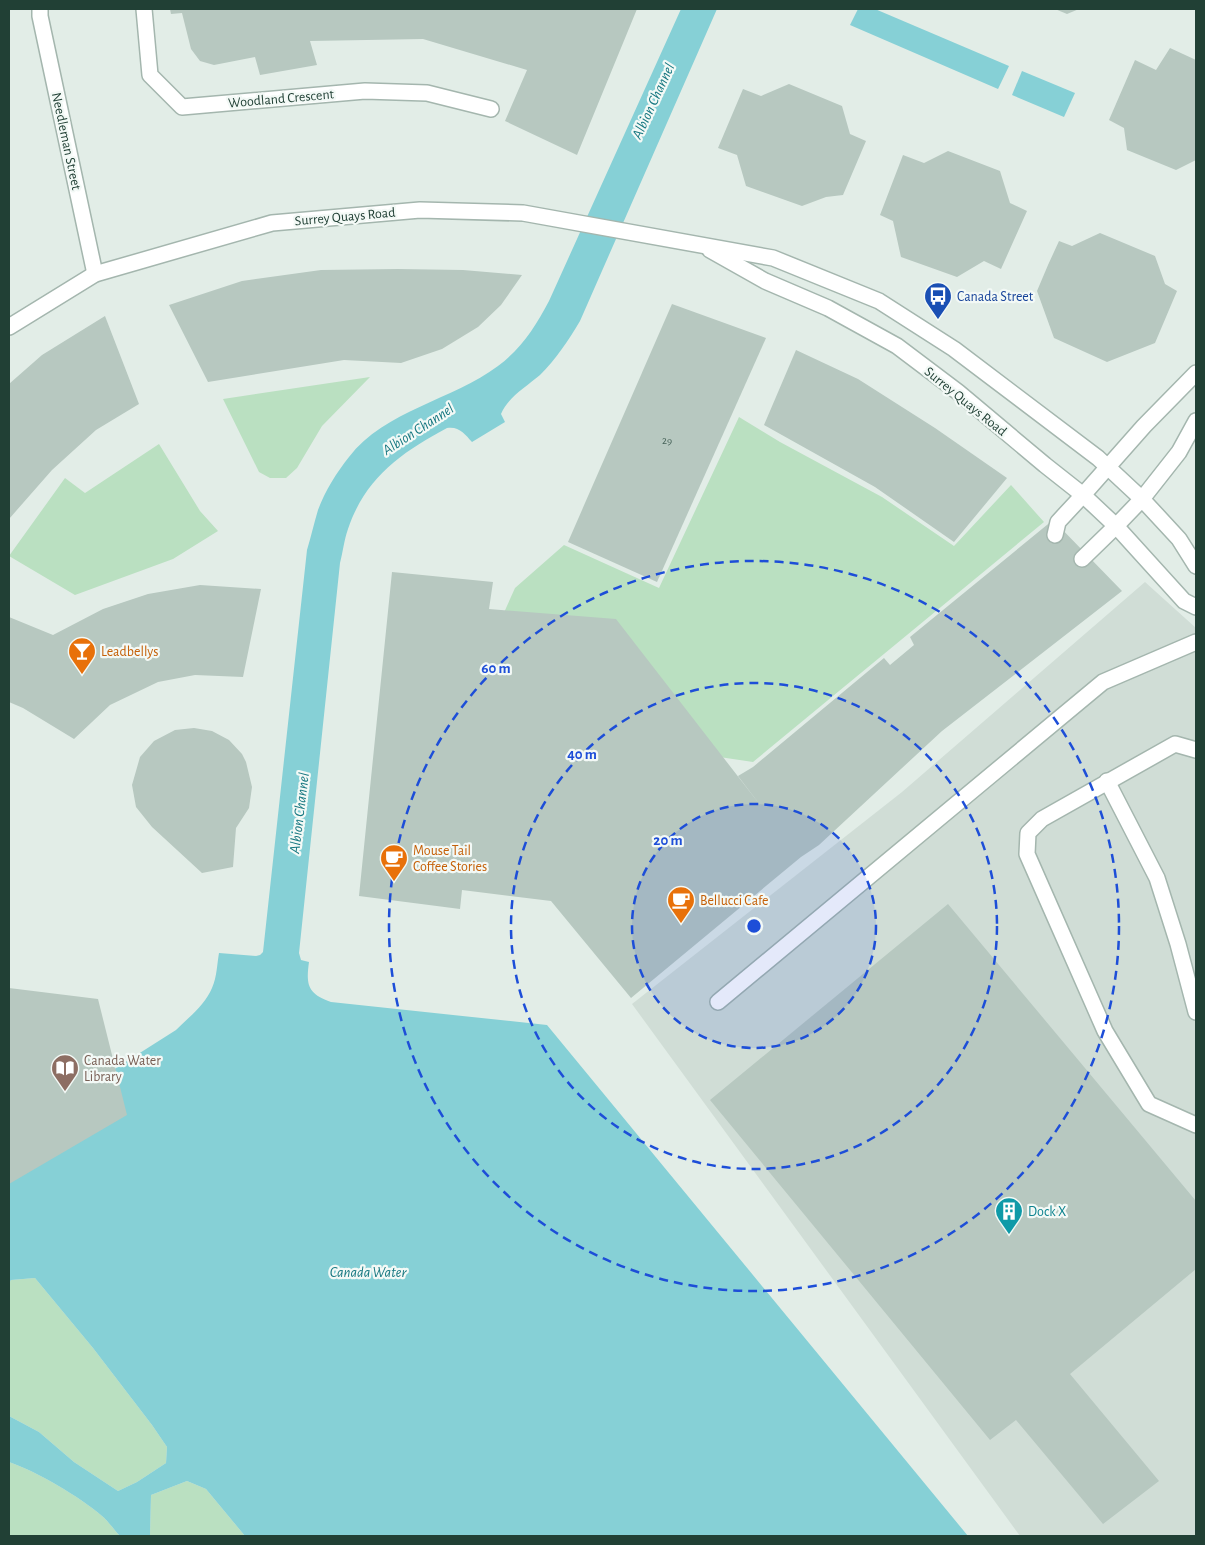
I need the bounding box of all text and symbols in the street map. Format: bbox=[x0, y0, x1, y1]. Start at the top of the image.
water label: Albion Channel bbox=[629, 61, 678, 142]
street label: Woodland Crescent bbox=[228, 87, 335, 111]
street label: Needleman Street bbox=[49, 91, 83, 192]
street label: Surrey Quays Road bbox=[294, 206, 396, 228]
bus stop icon: Canada Street bbox=[923, 281, 953, 320]
place label: Canada Street bbox=[957, 290, 1034, 304]
street label: Surrey Quays Road bbox=[922, 365, 1009, 439]
water label: Albion Channel bbox=[379, 401, 457, 458]
house number: 29 bbox=[662, 435, 672, 446]
bar icon: Leadbellys bbox=[67, 636, 97, 675]
place label: Leadbellys bbox=[101, 645, 159, 659]
text: 60 m bbox=[481, 661, 511, 676]
text: 40 m bbox=[567, 747, 597, 762]
water label: Albion Channel bbox=[287, 771, 312, 855]
text: 20 m bbox=[653, 833, 683, 848]
cafe icon: Mouse Tail Coffee Stories bbox=[379, 843, 409, 882]
place label: Mouse Tail Coffee Stories bbox=[413, 844, 487, 874]
cafe icon: Bellucci Cafe bbox=[666, 885, 696, 924]
place label: Bellucci Cafe bbox=[700, 894, 768, 908]
centre of rings bbox=[745, 917, 763, 935]
library icon: Canada Water Library bbox=[50, 1053, 80, 1092]
place label: Canada Water Library bbox=[84, 1054, 161, 1084]
building icon: Dock X bbox=[994, 1196, 1024, 1235]
place label: Dock X bbox=[1028, 1205, 1066, 1219]
water label: Canada Water bbox=[330, 1265, 407, 1280]

